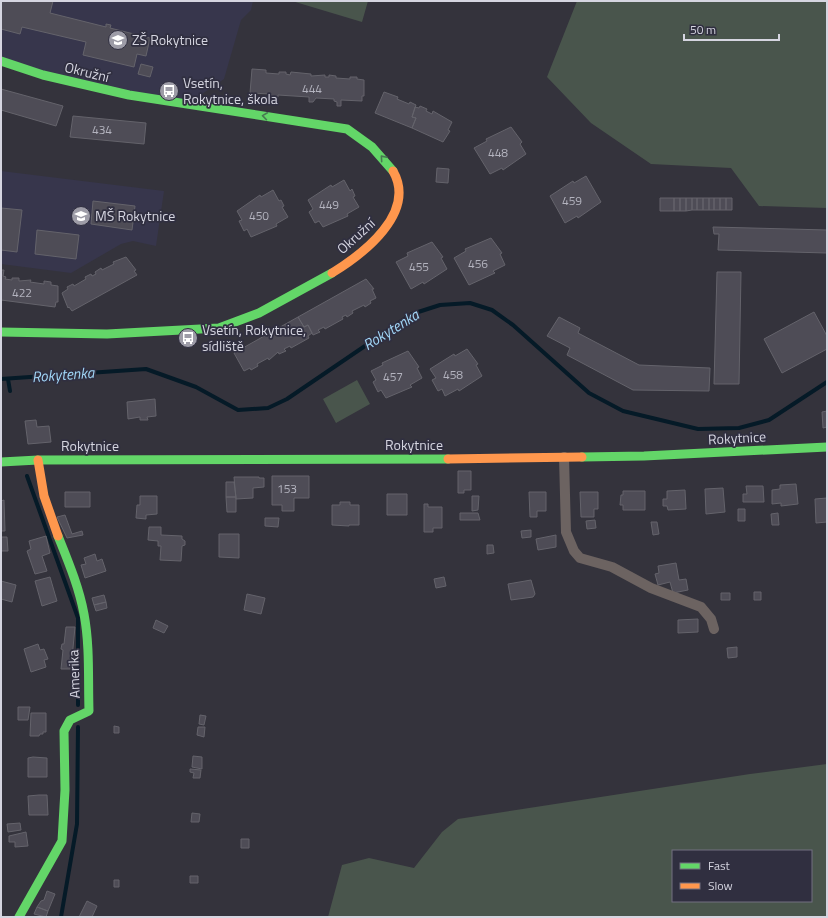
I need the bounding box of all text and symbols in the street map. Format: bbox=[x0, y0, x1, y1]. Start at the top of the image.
scale bar bbox=[684, 16, 779, 42]
text: 50 m bbox=[690, 20, 716, 39]
school or university icon: ZŠ Rokytnice bbox=[107, 29, 129, 51]
place label: ZŠ Rokytnice bbox=[132, 29, 208, 50]
street label: Okružní bbox=[63, 56, 112, 87]
place label: Vsetín, Rokytnice, škola bbox=[183, 72, 278, 109]
house number: 444 bbox=[302, 79, 322, 98]
bus stop icon: Vsetín, Rokytnice, škola bbox=[158, 80, 180, 102]
one-way arrow bbox=[262, 112, 268, 121]
house number: 434 bbox=[92, 120, 112, 139]
house number: 448 bbox=[488, 143, 508, 162]
one-way arrow bbox=[380, 155, 387, 163]
house number: 459 bbox=[562, 191, 582, 210]
house number: 449 bbox=[319, 195, 339, 214]
school or university icon: MŠ Rokytnice bbox=[70, 205, 92, 227]
place label: MŠ Rokytnice bbox=[95, 205, 175, 226]
house number: 450 bbox=[249, 206, 269, 225]
street label: Okružní bbox=[332, 212, 380, 259]
house number: 456 bbox=[468, 254, 488, 273]
house number: 455 bbox=[409, 257, 429, 276]
house number: 422 bbox=[12, 283, 32, 302]
water label: Rokytenka bbox=[358, 302, 425, 356]
place label: Vsetín, Rokytnice, sídliště bbox=[202, 319, 306, 356]
bus stop icon: Vsetín, Rokytnice, sídliště bbox=[177, 327, 199, 349]
water label: Rokytenka bbox=[31, 361, 96, 388]
house number: 458 bbox=[443, 365, 463, 384]
house number: 457 bbox=[383, 367, 403, 386]
street label: Rokytnice bbox=[707, 425, 766, 450]
street label: Rokytnice bbox=[385, 434, 443, 455]
street label: Rokytnice bbox=[61, 435, 119, 456]
house number: 153 bbox=[277, 479, 297, 498]
street label: Amerika bbox=[62, 649, 85, 699]
legend bbox=[672, 850, 812, 902]
text: Fast bbox=[708, 856, 731, 875]
text: Slow bbox=[708, 876, 733, 895]

